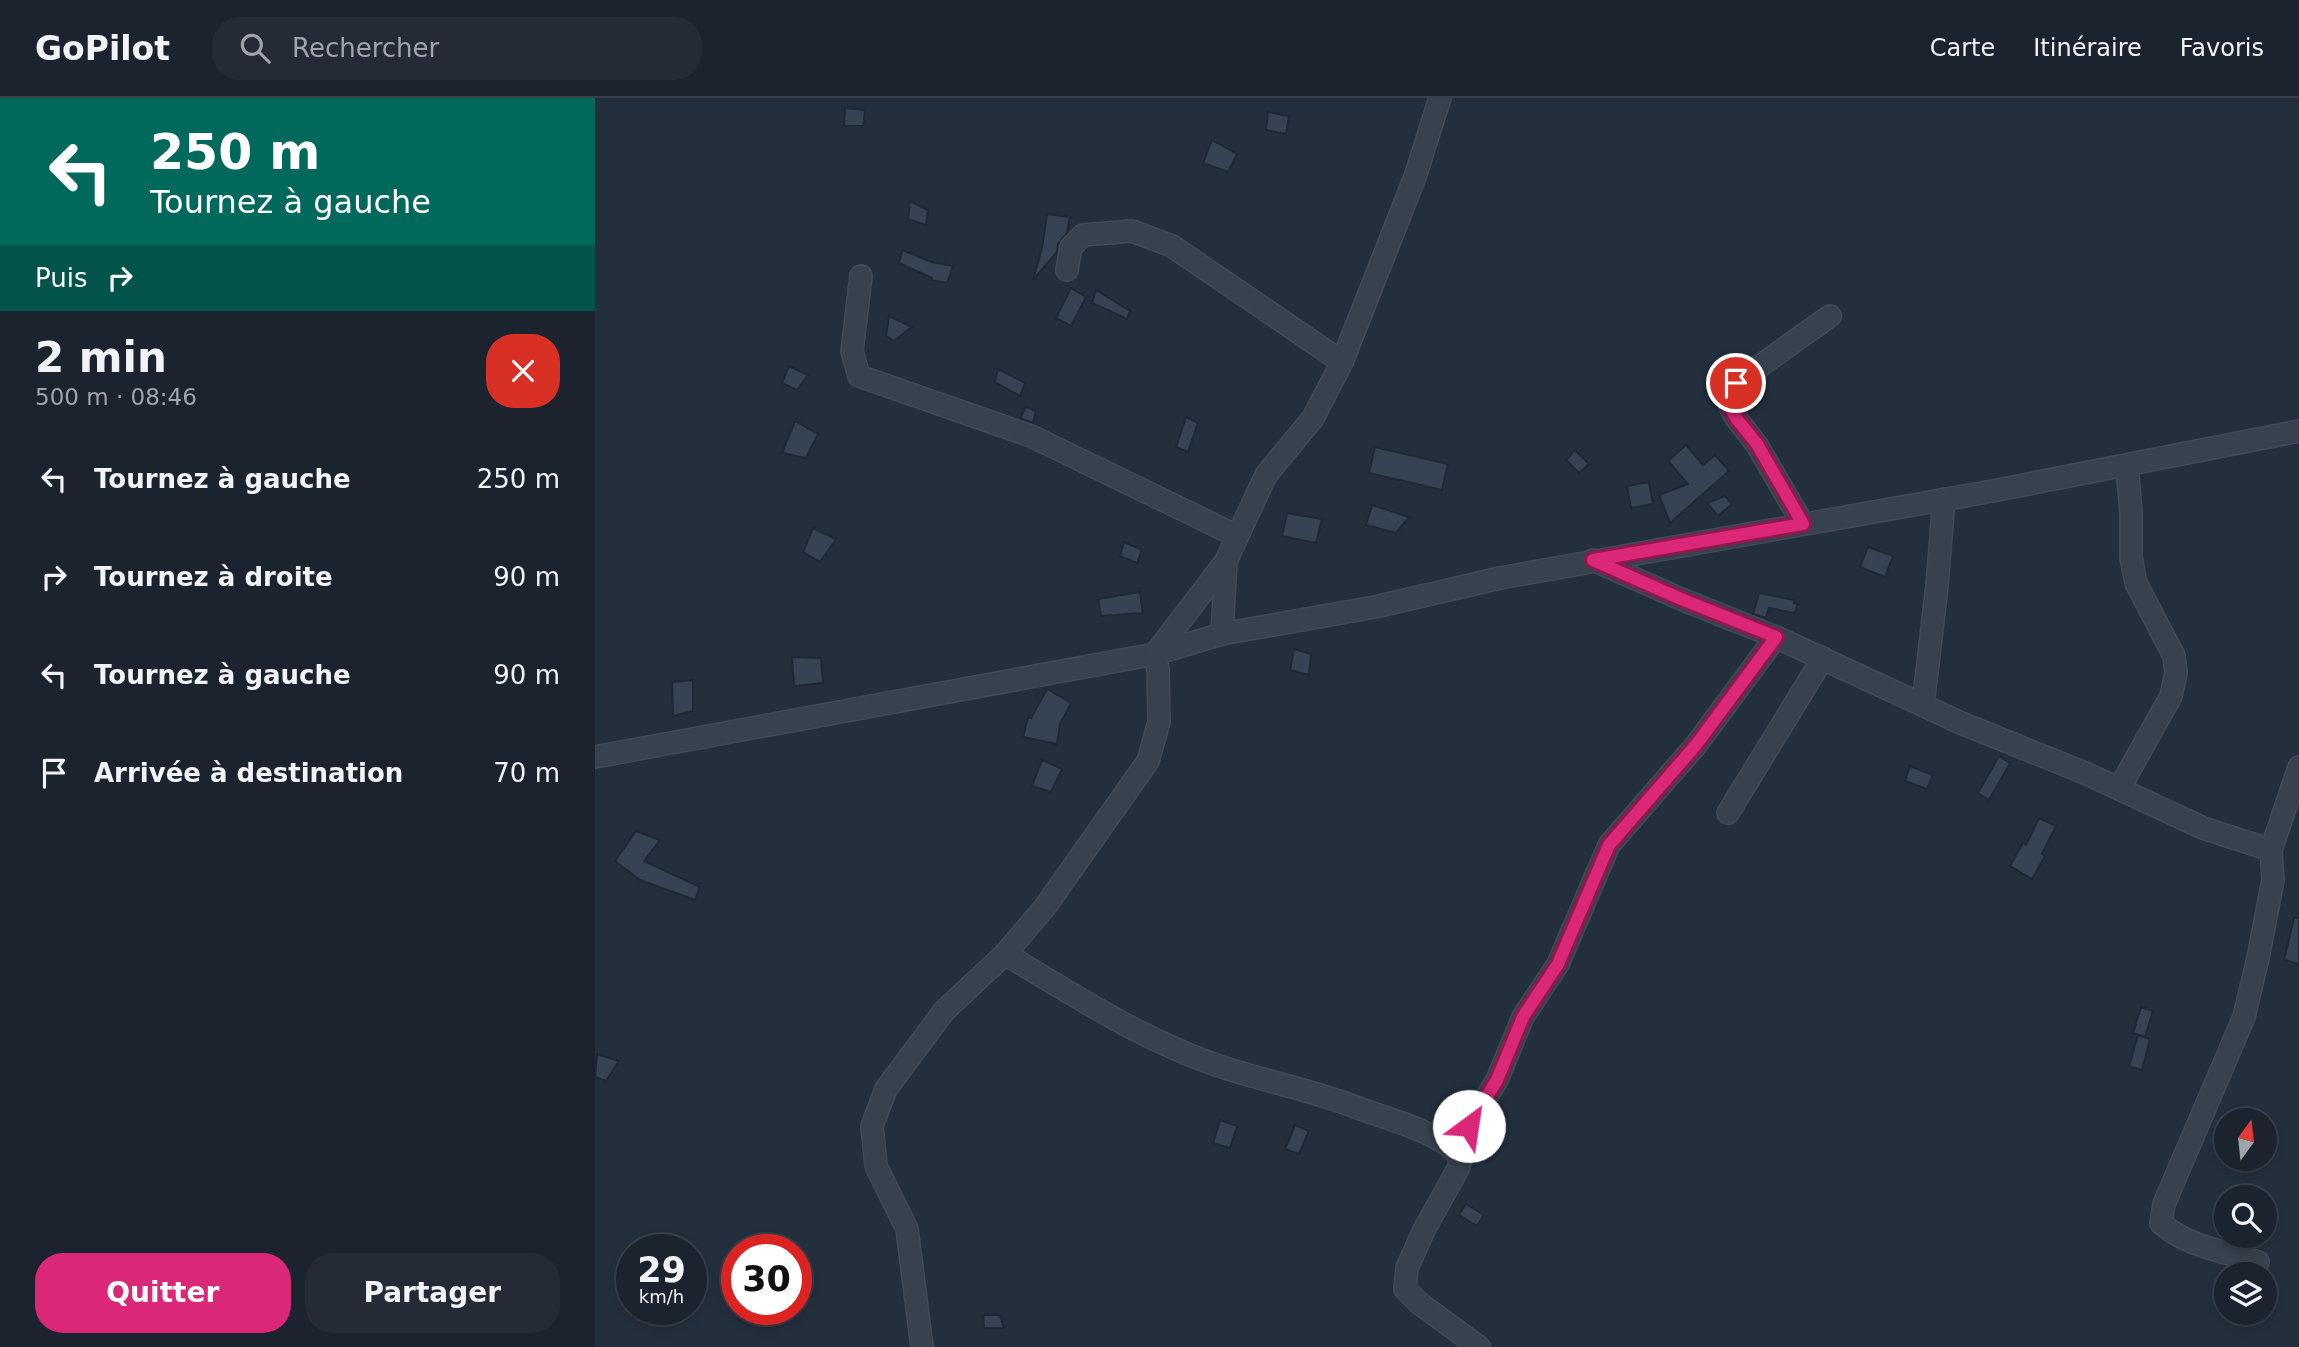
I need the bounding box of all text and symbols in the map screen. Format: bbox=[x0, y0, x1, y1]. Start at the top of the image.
search box bbox=[212, 17, 702, 80]
text: GoPilot bbox=[35, 29, 170, 68]
icon: search bbox=[236, 29, 274, 67]
text: Rechercher bbox=[292, 33, 439, 63]
text: Carte bbox=[1930, 34, 1995, 62]
text: Itinéraire bbox=[2033, 34, 2142, 62]
text: Favoris bbox=[2180, 34, 2264, 62]
text: 250 m bbox=[150, 124, 320, 181]
icon: left bbox=[35, 126, 126, 217]
text: Tournez à gauche bbox=[150, 183, 431, 221]
icon: right bbox=[101, 259, 139, 297]
text: Puis bbox=[35, 263, 87, 293]
text: 2 min bbox=[35, 333, 167, 382]
button: close bbox=[486, 334, 560, 408]
pin bbox=[1706, 353, 1766, 413]
icon: arrive bbox=[1717, 364, 1755, 402]
text: 500 m · 08:46 bbox=[35, 384, 197, 410]
icon: left bbox=[35, 460, 73, 498]
text: Tournez à gauche bbox=[94, 464, 351, 494]
text: 250 m bbox=[477, 464, 560, 494]
icon: right bbox=[35, 558, 73, 596]
text: Tournez à droite bbox=[94, 562, 333, 592]
text: 90 m bbox=[493, 562, 560, 592]
icon: left bbox=[35, 656, 73, 694]
text: Tournez à gauche bbox=[94, 660, 351, 690]
text: 90 m bbox=[493, 660, 560, 690]
icon: arrive bbox=[35, 754, 73, 792]
text: Arrivée à destination bbox=[94, 758, 403, 788]
text: 70 m bbox=[493, 758, 560, 788]
position arrow bbox=[1432, 1089, 1506, 1163]
north arrow bbox=[2214, 1108, 2277, 1171]
map controls bbox=[2214, 1108, 2277, 1325]
button: search bbox=[2214, 1185, 2277, 1248]
speed limit sign: 30 bbox=[721, 1234, 812, 1325]
text: 29 bbox=[637, 1250, 686, 1290]
button: Quitter bbox=[35, 1253, 291, 1333]
button: Partager bbox=[305, 1253, 560, 1333]
button: layers bbox=[2214, 1262, 2277, 1325]
text: km/h bbox=[639, 1286, 684, 1307]

